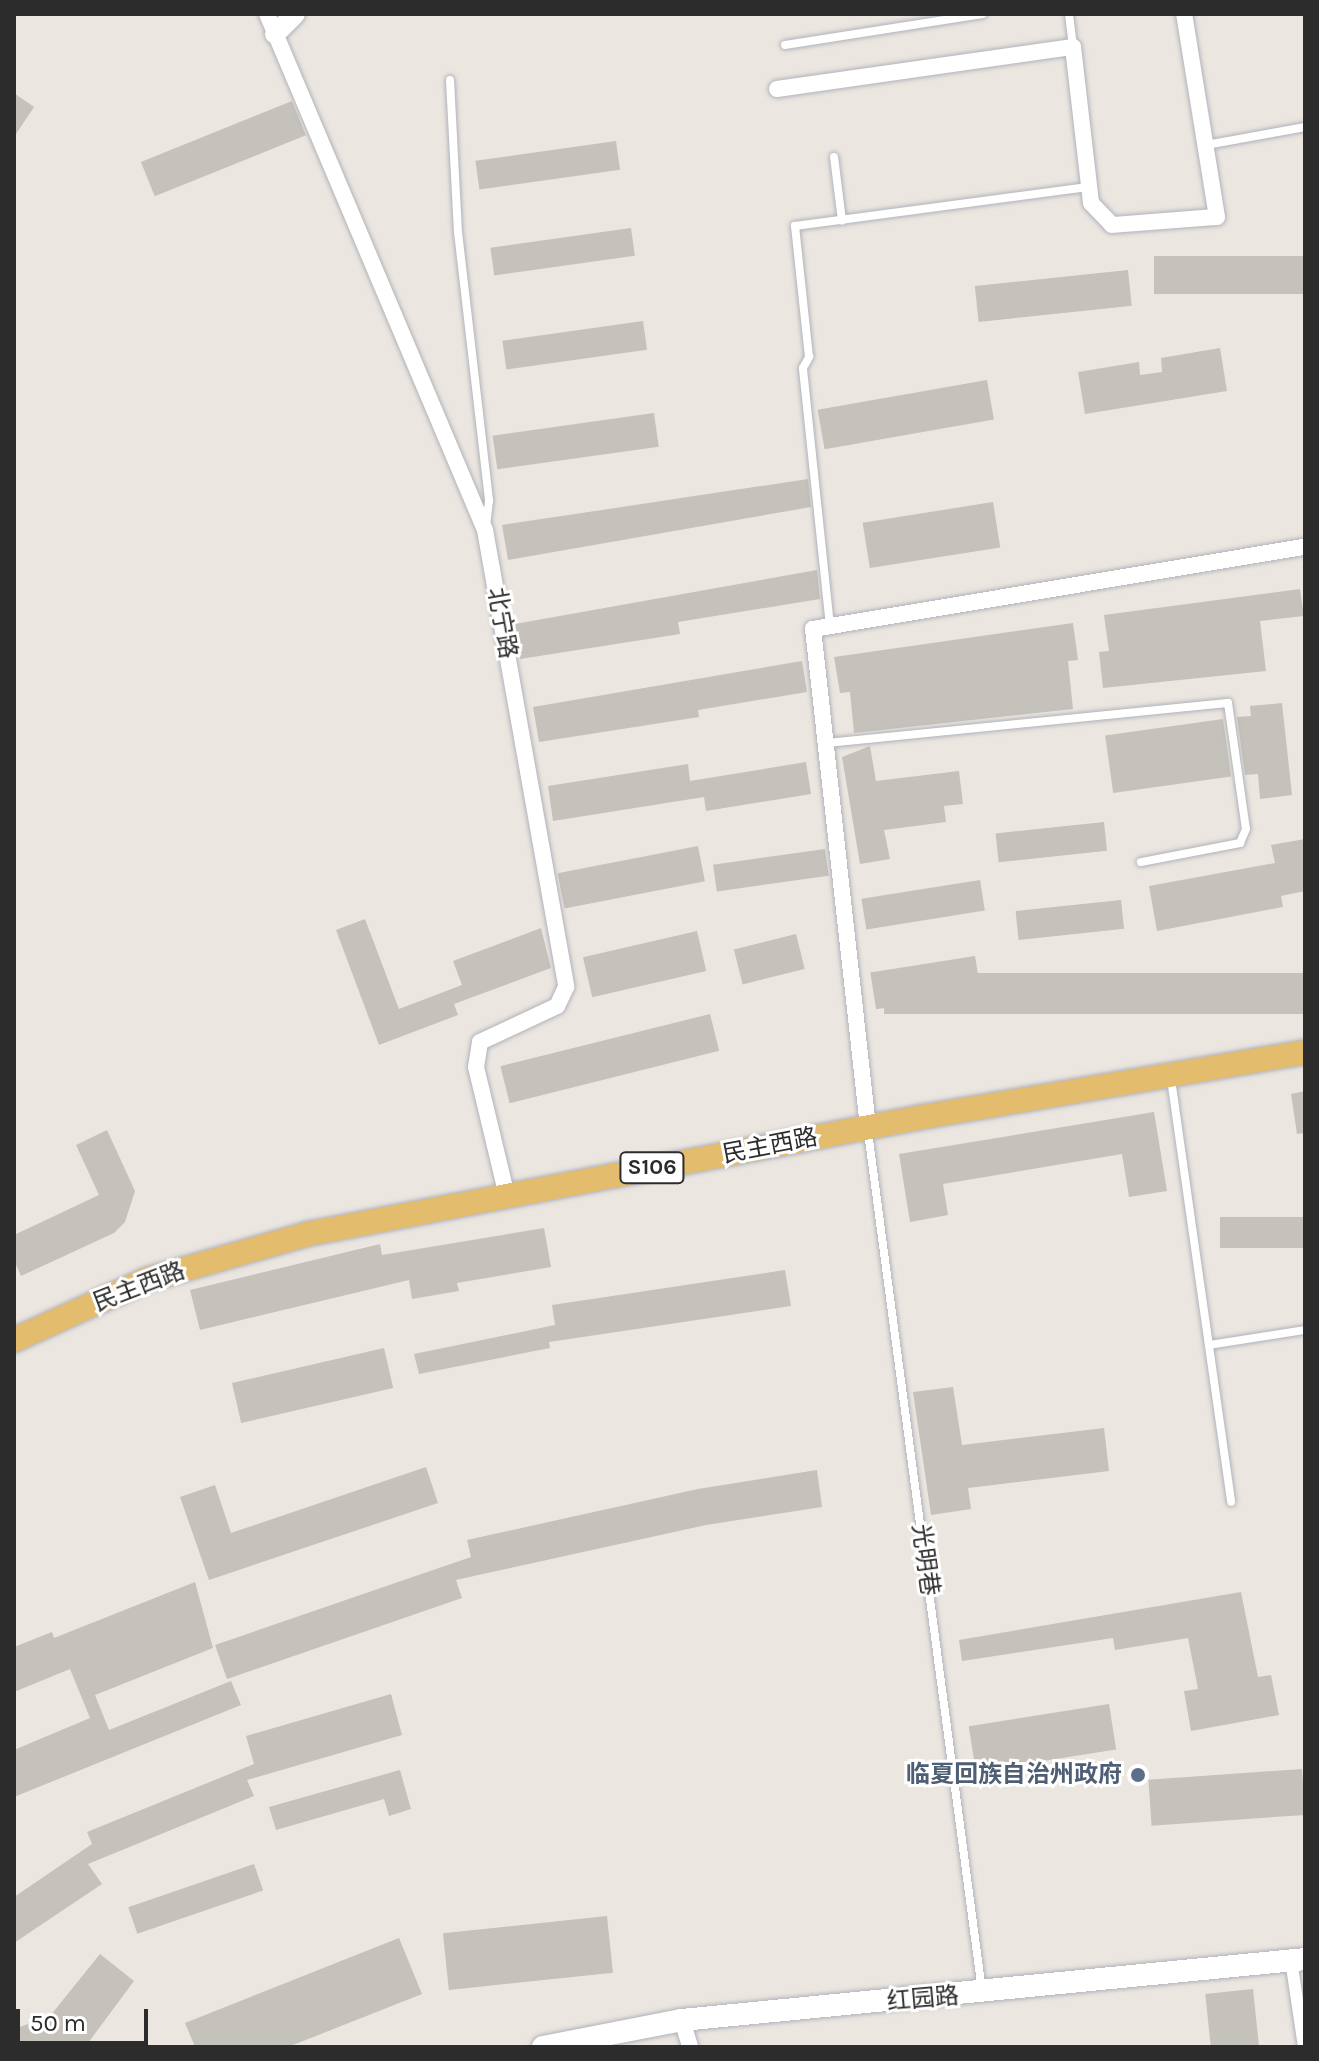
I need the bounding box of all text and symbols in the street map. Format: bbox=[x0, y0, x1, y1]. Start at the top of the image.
street label: 北宁路 bbox=[482, 585, 522, 661]
street label: 民主西路 bbox=[720, 1123, 820, 1169]
road number: S106 bbox=[618, 1150, 686, 1186]
street label: 民主西路 bbox=[89, 1256, 189, 1318]
street label: 光明巷 bbox=[906, 1522, 944, 1598]
place label: 临夏回族自治州政府 bbox=[906, 1761, 1122, 1789]
marker: 临夏回族自治州政府 bbox=[1129, 1766, 1147, 1784]
street label: 红园路 bbox=[886, 1982, 960, 2016]
scale bar bbox=[20, 1993, 152, 2043]
text: 50 m bbox=[30, 2009, 86, 2037]

